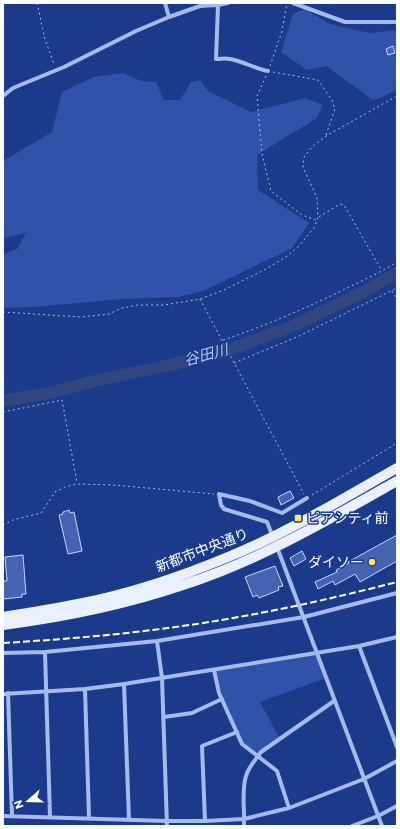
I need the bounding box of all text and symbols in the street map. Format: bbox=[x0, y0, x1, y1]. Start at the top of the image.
water label: 谷田川 bbox=[182, 339, 232, 369]
place label: ピアシティ前 bbox=[306, 509, 389, 526]
marker: ピアシティ前 bbox=[293, 513, 303, 523]
street label: 新都市中央通り bbox=[153, 524, 251, 575]
place label: ダイソー bbox=[308, 553, 364, 570]
marker: ダイソー bbox=[367, 557, 377, 567]
north arrow bbox=[8, 781, 48, 821]
text: N bbox=[11, 798, 26, 811]

